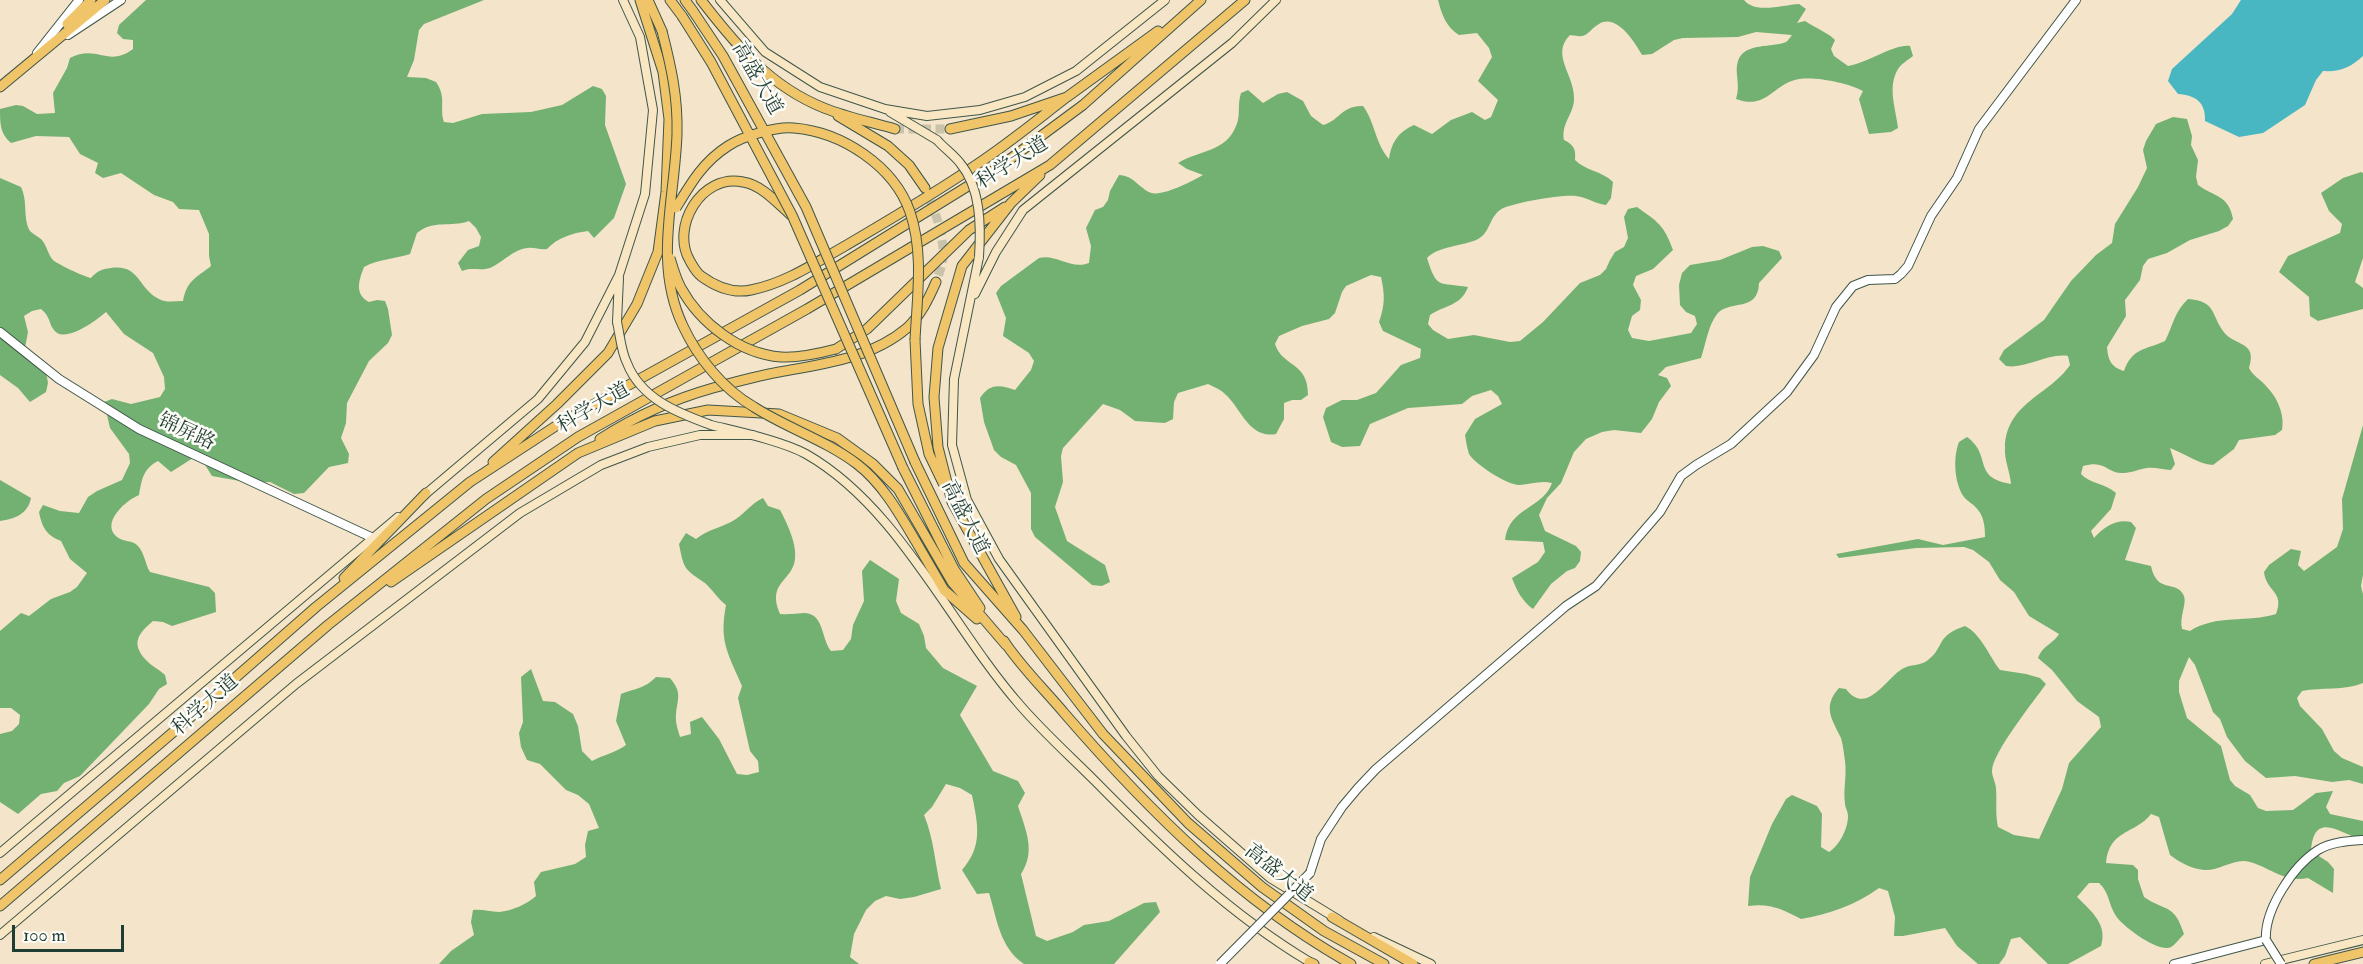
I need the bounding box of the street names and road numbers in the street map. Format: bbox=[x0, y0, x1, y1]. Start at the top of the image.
street label: 高盛大道 bbox=[726, 38, 786, 120]
street label: 科学大道 bbox=[973, 133, 1053, 195]
street label: 科学大道 bbox=[553, 379, 635, 439]
street label: 锦屏路 bbox=[154, 409, 218, 457]
street label: 高盛大道 bbox=[935, 477, 993, 559]
street label: 科学大道 bbox=[168, 671, 244, 741]
street label: 高盛大道 bbox=[1239, 840, 1317, 908]

